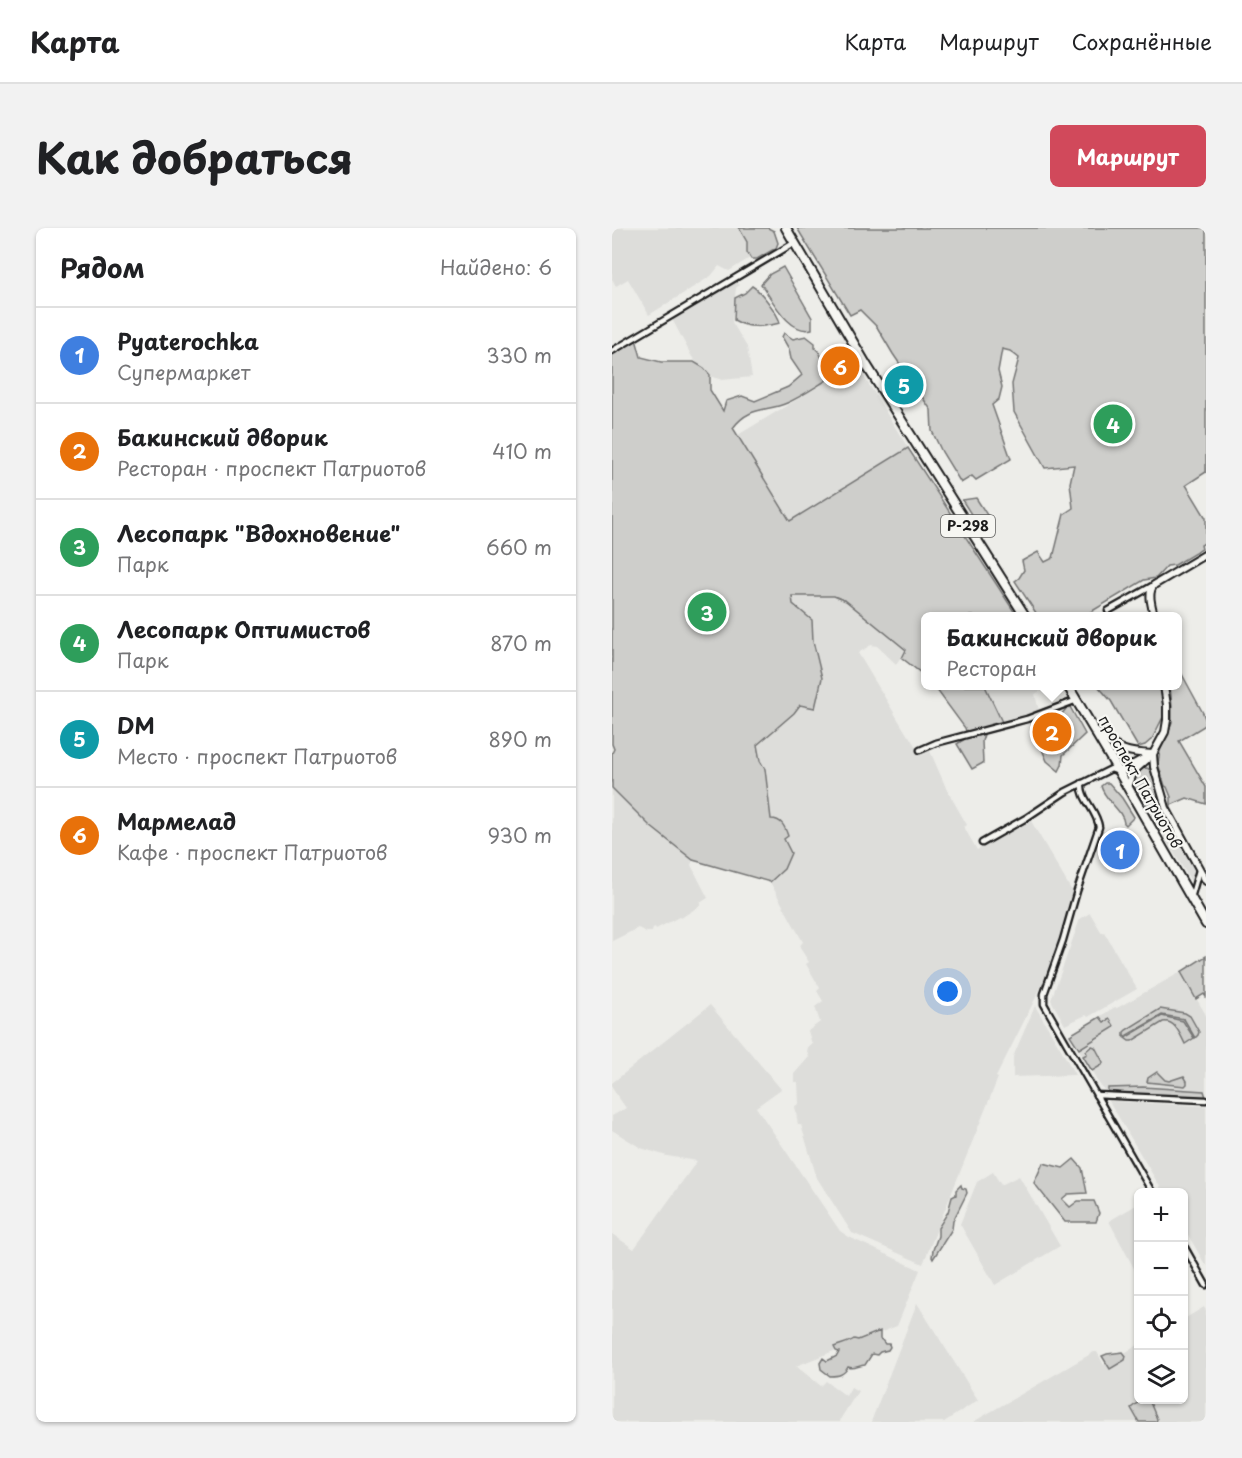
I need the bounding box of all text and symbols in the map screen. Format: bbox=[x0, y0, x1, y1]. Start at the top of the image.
text: Карта bbox=[30, 20, 120, 63]
text: Карта bbox=[845, 25, 906, 57]
text: Маршрут bbox=[939, 25, 1039, 57]
text: Сохранённые bbox=[1072, 25, 1212, 57]
text: Как добраться bbox=[36, 125, 353, 188]
button: Маршрут bbox=[1050, 125, 1206, 187]
text: Рядом bbox=[60, 248, 145, 287]
text: Найдено: 6 bbox=[440, 252, 552, 282]
text: Pyaterochka bbox=[117, 324, 259, 357]
text: 1 bbox=[75, 340, 84, 370]
text: 330 m bbox=[486, 340, 552, 370]
pin: 6 bbox=[820, 344, 860, 388]
text: Супермаркет bbox=[117, 357, 250, 387]
pin: 5 bbox=[884, 362, 924, 408]
pin: 4 bbox=[1094, 402, 1132, 446]
text: Бакинский дворик bbox=[117, 420, 328, 453]
text: 2 bbox=[72, 436, 87, 466]
text: 410 m bbox=[492, 436, 552, 466]
text: Ресторан · проспект Патриотов bbox=[117, 453, 426, 483]
road number: Р-298 bbox=[941, 515, 995, 537]
text: Лесопарк "Вдохновение" bbox=[117, 516, 400, 549]
text: 3 bbox=[73, 532, 86, 562]
text: 660 m bbox=[486, 532, 552, 562]
text: Парк bbox=[117, 549, 169, 579]
pin: 3 bbox=[688, 590, 727, 634]
text: Лесопарк Оптимистов bbox=[117, 612, 371, 645]
popup bbox=[921, 612, 1182, 690]
text: Бакинский дворик bbox=[946, 620, 1157, 653]
text: 4 bbox=[73, 628, 86, 658]
text: 870 m bbox=[490, 628, 552, 658]
text: Парк bbox=[117, 645, 169, 675]
text: Ресторан bbox=[946, 653, 1037, 683]
text: DM bbox=[117, 708, 155, 741]
pin: 2 bbox=[1032, 710, 1072, 754]
street label: проспект Патриотов bbox=[1094, 710, 1189, 853]
text: 5 bbox=[73, 724, 86, 754]
text: 890 m bbox=[489, 724, 552, 754]
text: Место · проспект Патриотов bbox=[117, 741, 397, 771]
text: Мармелад bbox=[117, 804, 236, 837]
text: 6 bbox=[72, 820, 87, 850]
text: 930 m bbox=[487, 820, 552, 850]
pin: 1 bbox=[1100, 828, 1140, 872]
text: Кафе · проспект Патриотов bbox=[117, 837, 388, 867]
your location bbox=[933, 977, 962, 1006]
map controls bbox=[1134, 1188, 1188, 1404]
button: + bbox=[1134, 1188, 1188, 1242]
button: − bbox=[1134, 1242, 1188, 1296]
button: locate bbox=[1134, 1296, 1188, 1350]
button: layers bbox=[1134, 1350, 1188, 1404]

